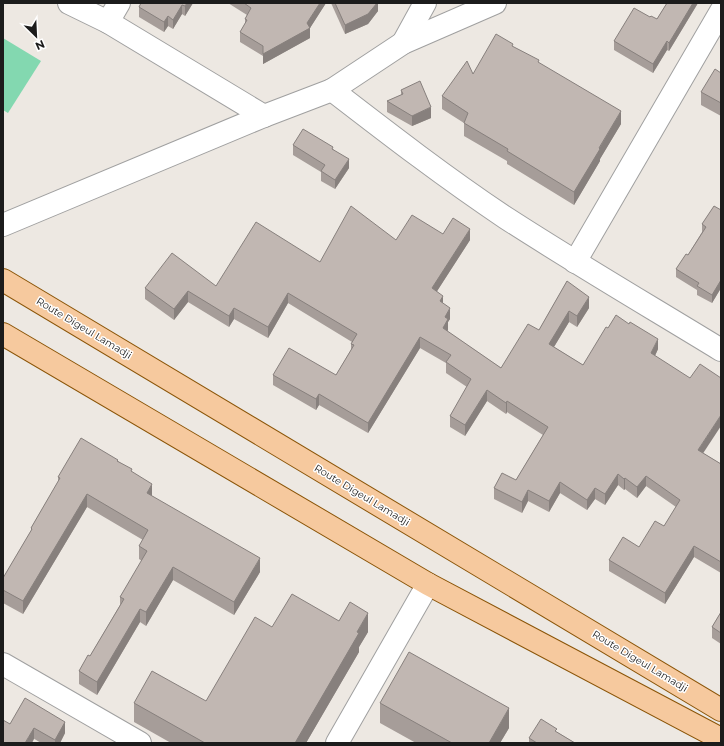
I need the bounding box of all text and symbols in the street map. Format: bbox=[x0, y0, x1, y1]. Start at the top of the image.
north arrow bbox=[16, 16, 56, 56]
text: N bbox=[33, 37, 47, 53]
street label: Route Digeul Lamadji bbox=[34, 294, 134, 362]
street label: Route Digeul Lamadji bbox=[312, 461, 412, 529]
street label: Route Digeul Lamadji bbox=[590, 627, 690, 695]

